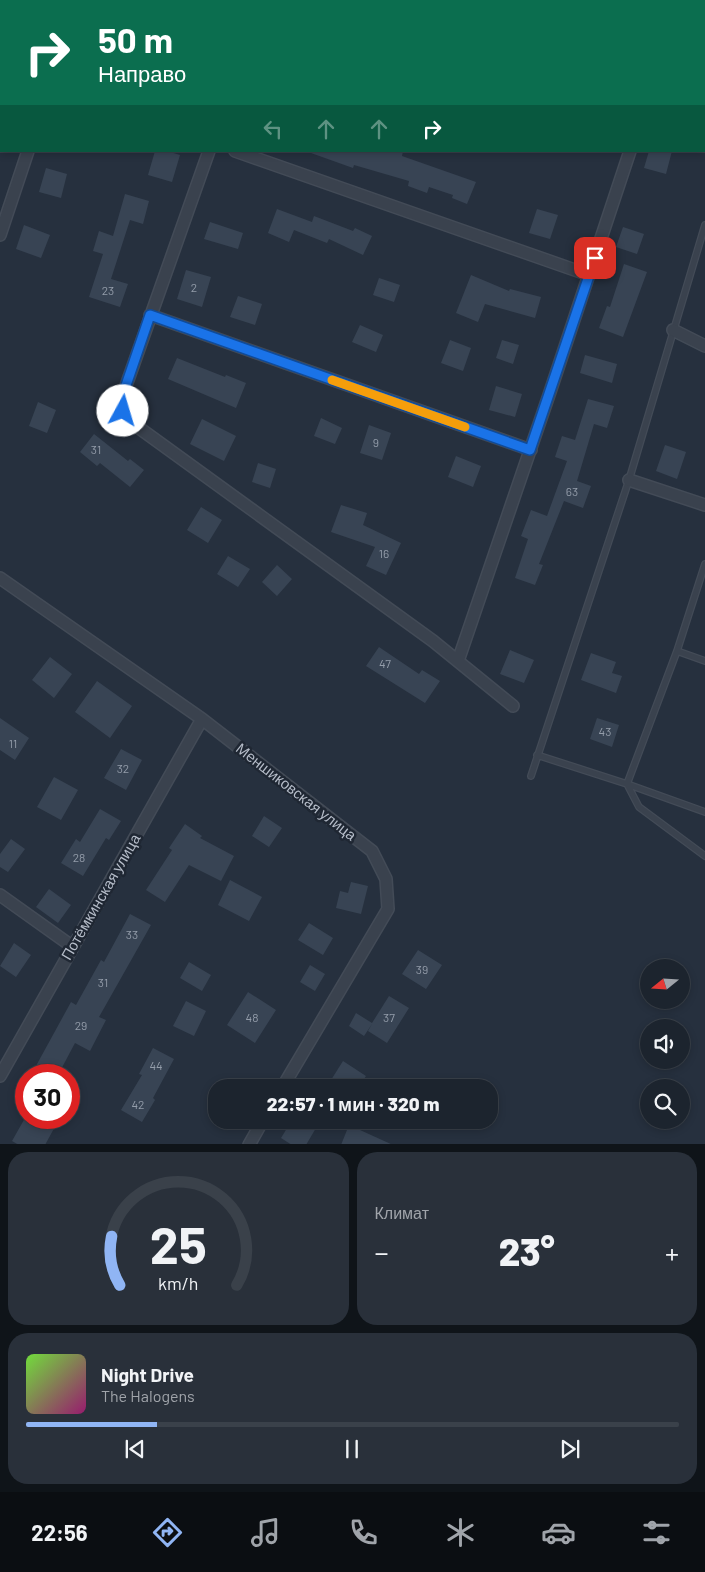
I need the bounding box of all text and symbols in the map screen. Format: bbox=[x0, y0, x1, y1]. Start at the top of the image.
text: 50 m bbox=[98, 18, 173, 60]
icon: right bbox=[15, 20, 80, 85]
text: Направо bbox=[98, 60, 186, 86]
icon: left bbox=[259, 115, 287, 143]
icon: ahead bbox=[312, 115, 340, 143]
icon: ahead bbox=[365, 115, 393, 143]
icon: right bbox=[418, 115, 446, 143]
pin bbox=[574, 237, 616, 279]
icon: arrive bbox=[581, 244, 609, 272]
house number: 2 bbox=[191, 280, 197, 294]
house number: 23 bbox=[102, 283, 114, 297]
position arrow bbox=[96, 384, 148, 436]
house number: 9 bbox=[373, 435, 379, 449]
house number: 31 bbox=[91, 442, 101, 456]
house number: 63 bbox=[566, 484, 578, 498]
house number: 16 bbox=[379, 546, 389, 560]
house number: 47 bbox=[379, 656, 391, 670]
house number: 43 bbox=[599, 724, 611, 738]
house number: 11 bbox=[9, 736, 17, 750]
street label: Меншиковская улица bbox=[233, 739, 361, 844]
house number: 32 bbox=[117, 761, 129, 775]
street label: Потёмкинская улица bbox=[57, 830, 144, 963]
house number: 28 bbox=[73, 850, 85, 864]
house number: 33 bbox=[126, 927, 138, 941]
north arrow bbox=[640, 959, 690, 1009]
map controls bbox=[640, 959, 690, 1129]
house number: 39 bbox=[416, 962, 428, 976]
house number: 31 bbox=[98, 975, 108, 989]
house number: 48 bbox=[246, 1010, 258, 1024]
house number: 37 bbox=[383, 1010, 395, 1024]
house number: 29 bbox=[75, 1018, 87, 1032]
button: sound bbox=[640, 1019, 690, 1069]
house number: 44 bbox=[149, 1058, 163, 1072]
speed limit sign: 30 bbox=[15, 1064, 80, 1129]
button: search bbox=[640, 1079, 690, 1129]
text: 22:57 · 1 мин · 320 m bbox=[267, 1092, 439, 1115]
house number: 42 bbox=[131, 1097, 145, 1111]
text: Климат bbox=[375, 1203, 429, 1222]
text: 25 bbox=[150, 1212, 207, 1274]
text: 23° bbox=[499, 1228, 555, 1274]
text: − bbox=[375, 1235, 389, 1269]
text: + bbox=[665, 1235, 679, 1269]
text: km/h bbox=[158, 1272, 198, 1294]
text: Night Drive bbox=[101, 1363, 194, 1386]
text: The Halogens bbox=[101, 1386, 195, 1405]
icon: previous bbox=[121, 1435, 149, 1463]
icon: pause bbox=[338, 1435, 366, 1463]
icon: next bbox=[556, 1435, 584, 1463]
icon: directions bbox=[150, 1515, 185, 1550]
icon: music bbox=[248, 1515, 283, 1550]
icon: phone bbox=[346, 1515, 381, 1550]
icon: climate bbox=[443, 1515, 478, 1550]
icon: car bbox=[541, 1515, 576, 1550]
icon: filters bbox=[639, 1515, 674, 1550]
text: 22:56 bbox=[31, 1519, 88, 1545]

